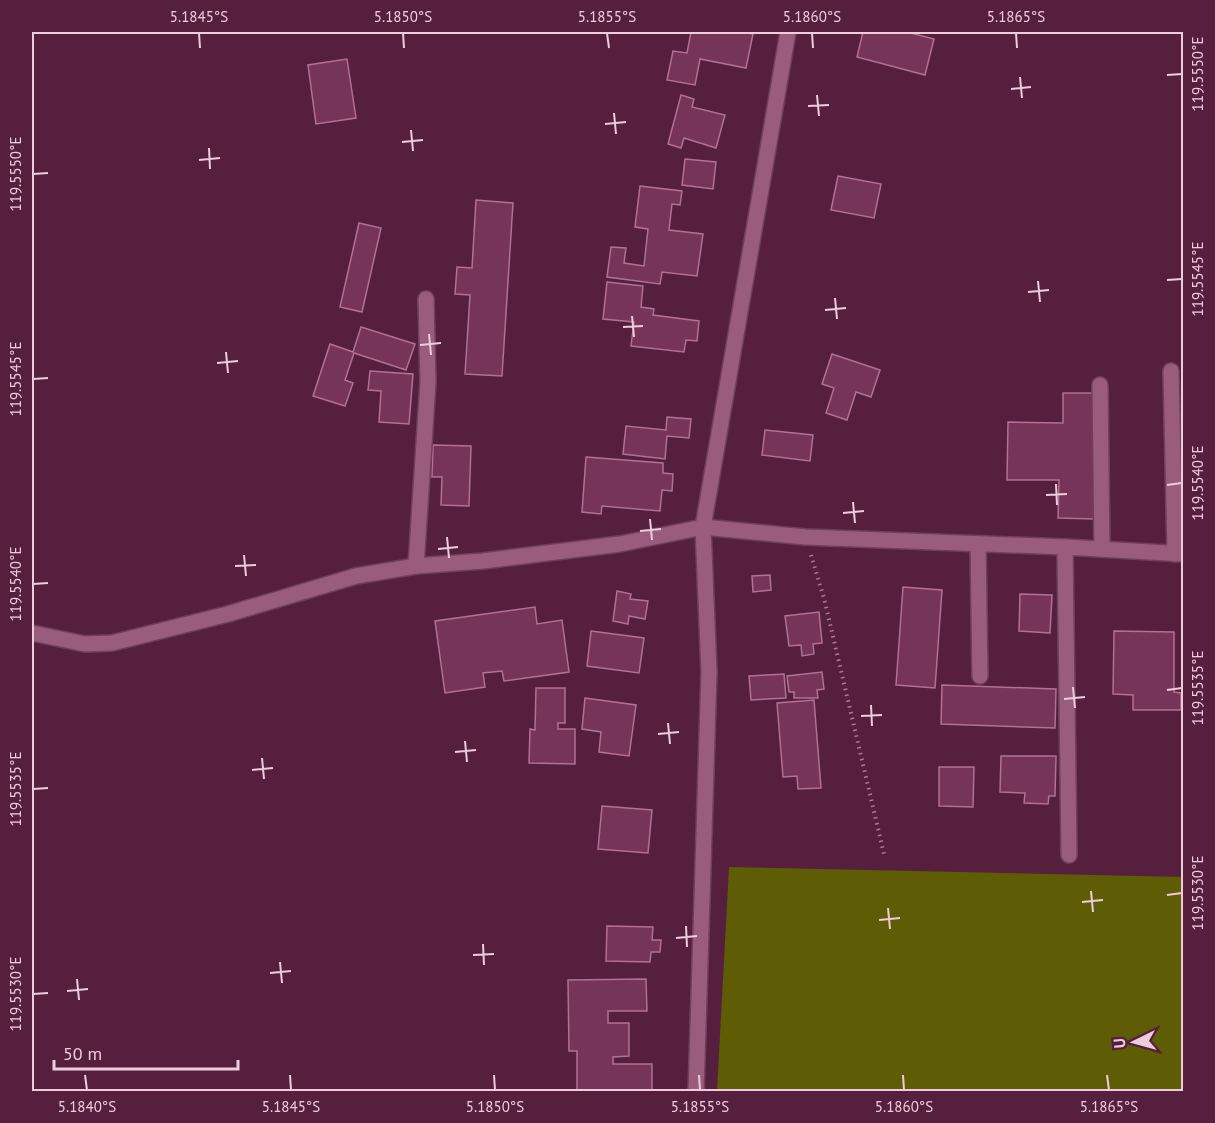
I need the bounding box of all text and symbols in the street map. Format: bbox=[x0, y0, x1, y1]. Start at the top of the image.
text: 5.1845°S bbox=[170, 7, 228, 26]
text: 5.1850°S bbox=[374, 7, 432, 26]
text: 5.1855°S bbox=[578, 7, 636, 26]
text: 5.1860°S bbox=[783, 7, 841, 26]
text: 5.1865°S bbox=[987, 7, 1045, 26]
text: 119.5550°E bbox=[1188, 37, 1207, 111]
text: 119.5550°E bbox=[6, 137, 25, 211]
text: 119.5545°E bbox=[1188, 242, 1207, 316]
text: 119.5545°E bbox=[6, 342, 25, 416]
text: 119.5540°E bbox=[1188, 446, 1207, 520]
text: 119.5540°E bbox=[6, 547, 25, 621]
text: 119.5535°E bbox=[1188, 651, 1207, 725]
text: 119.5535°E bbox=[6, 752, 25, 826]
text: 119.5530°E bbox=[1188, 856, 1207, 930]
text: 119.5530°E bbox=[6, 957, 25, 1031]
north arrow bbox=[1104, 1012, 1164, 1072]
scale bar bbox=[54, 1033, 238, 1071]
text: U bbox=[1109, 1037, 1129, 1049]
text: 50 m bbox=[63, 1042, 102, 1065]
text: 5.1840°S bbox=[58, 1097, 116, 1116]
text: 5.1845°S bbox=[262, 1097, 320, 1116]
text: 5.1850°S bbox=[466, 1097, 524, 1116]
text: 5.1855°S bbox=[671, 1097, 729, 1116]
text: 5.1860°S bbox=[875, 1097, 933, 1116]
text: 5.1865°S bbox=[1080, 1097, 1138, 1116]

